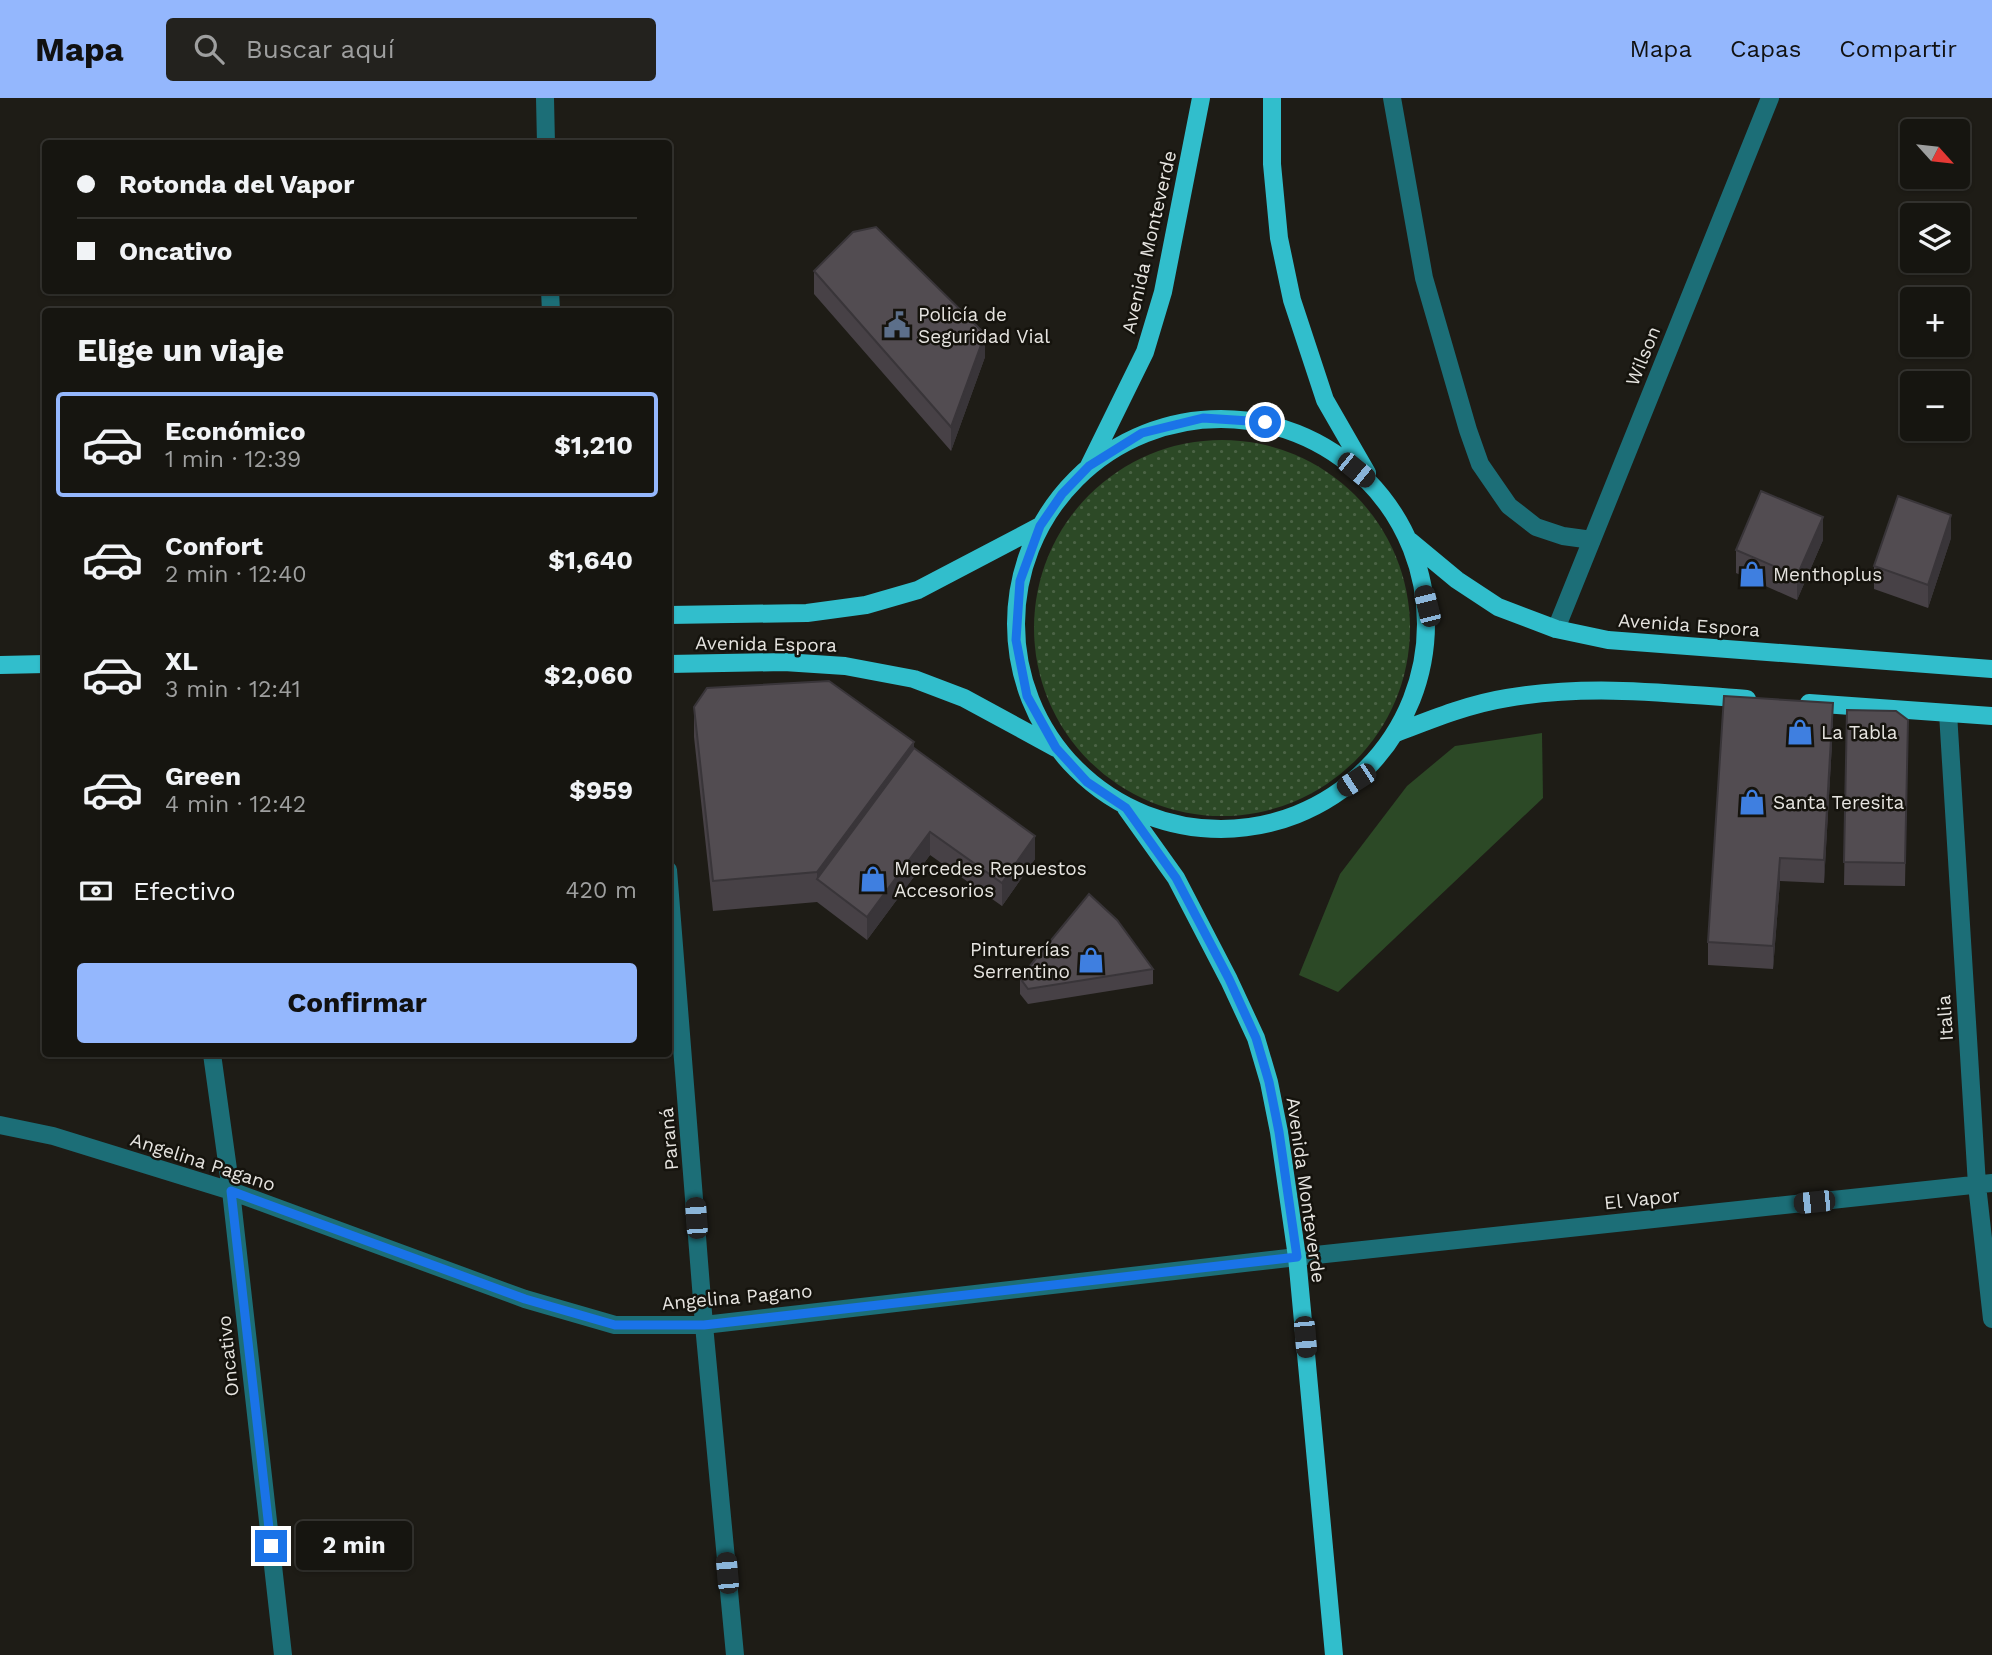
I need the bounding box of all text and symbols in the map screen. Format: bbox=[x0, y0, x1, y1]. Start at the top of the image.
search box bbox=[166, 18, 656, 81]
text: Mapa bbox=[35, 30, 124, 69]
icon: search bbox=[190, 30, 228, 68]
text: Buscar aquí bbox=[246, 34, 395, 64]
text: Mapa bbox=[1629, 35, 1692, 63]
text: Capas bbox=[1730, 35, 1801, 63]
text: Compartir bbox=[1839, 35, 1957, 63]
north arrow bbox=[1900, 119, 1970, 189]
map controls bbox=[1900, 119, 1970, 441]
street label: Avenida Monteverde bbox=[1117, 148, 1181, 336]
text: Rotonda del Vapor bbox=[119, 169, 354, 199]
button: layers bbox=[1900, 203, 1970, 273]
text: Oncativo bbox=[119, 236, 232, 266]
button: + bbox=[1900, 287, 1970, 357]
place label: Policía de Seguridad Vial bbox=[918, 303, 1050, 348]
public building icon: Policía de Seguridad Vial bbox=[882, 310, 912, 340]
street label: Wilson bbox=[1621, 323, 1665, 389]
text: Elige un viaje bbox=[77, 331, 284, 369]
button: − bbox=[1900, 371, 1970, 441]
route start bbox=[1249, 406, 1281, 438]
icon: car bbox=[81, 413, 144, 476]
text: Económico bbox=[165, 416, 306, 446]
text: $1,210 bbox=[554, 430, 633, 460]
text: 1 min · 12:39 bbox=[165, 446, 301, 473]
car bbox=[1334, 449, 1379, 491]
icon: car bbox=[81, 528, 144, 591]
text: Confort bbox=[165, 531, 263, 561]
text: $1,640 bbox=[548, 545, 633, 575]
shop icon: Menthoplus bbox=[1737, 559, 1767, 589]
text: 2 min · 12:40 bbox=[165, 561, 307, 588]
place label: Menthoplus bbox=[1773, 563, 1882, 586]
car bbox=[1412, 583, 1443, 629]
street label: Avenida Espora bbox=[1617, 609, 1761, 641]
street label: Avenida Espora bbox=[695, 631, 837, 657]
icon: car bbox=[81, 643, 144, 706]
text: XL bbox=[165, 646, 198, 676]
text: $2,060 bbox=[544, 660, 633, 690]
text: 3 min · 12:41 bbox=[165, 676, 301, 703]
shop icon: La Tabla bbox=[1785, 717, 1815, 747]
place label: La Tabla bbox=[1821, 721, 1898, 744]
icon: car bbox=[81, 758, 144, 821]
car bbox=[1333, 760, 1380, 800]
text: Green bbox=[165, 761, 241, 791]
text: $959 bbox=[569, 775, 633, 805]
shop icon: Santa Teresita bbox=[1737, 787, 1767, 817]
text: 4 min · 12:42 bbox=[165, 791, 306, 818]
place label: Santa Teresita bbox=[1773, 791, 1904, 814]
place label: Mercedes Repuestos Accesorios bbox=[894, 857, 1087, 902]
shop icon: Mercedes Repuestos Accesorios bbox=[858, 864, 888, 894]
icon: cash bbox=[77, 872, 115, 910]
text: Efectivo bbox=[133, 876, 236, 906]
text: 420 m bbox=[565, 877, 637, 904]
place label: Pinturerías Serrentino bbox=[970, 938, 1070, 983]
shop icon: Pinturerías Serrentino bbox=[1076, 945, 1106, 975]
button: Confirmar bbox=[77, 963, 637, 1043]
street label: Italia bbox=[1932, 994, 1958, 1042]
street label: Avenida Monteverde bbox=[1282, 1096, 1330, 1284]
street label: Paraná bbox=[655, 1106, 683, 1171]
street label: Angelina Pagano bbox=[128, 1128, 278, 1196]
street label: El Vapor bbox=[1603, 1184, 1681, 1214]
car bbox=[1793, 1189, 1836, 1215]
car bbox=[685, 1196, 708, 1240]
street label: Angelina Pagano bbox=[661, 1279, 813, 1315]
street label: Oncativo bbox=[212, 1314, 244, 1398]
car bbox=[1293, 1315, 1318, 1359]
callout: 2 min bbox=[296, 1522, 411, 1570]
route end bbox=[255, 1530, 287, 1562]
text: 2 min bbox=[323, 1532, 385, 1559]
car bbox=[715, 1551, 740, 1595]

